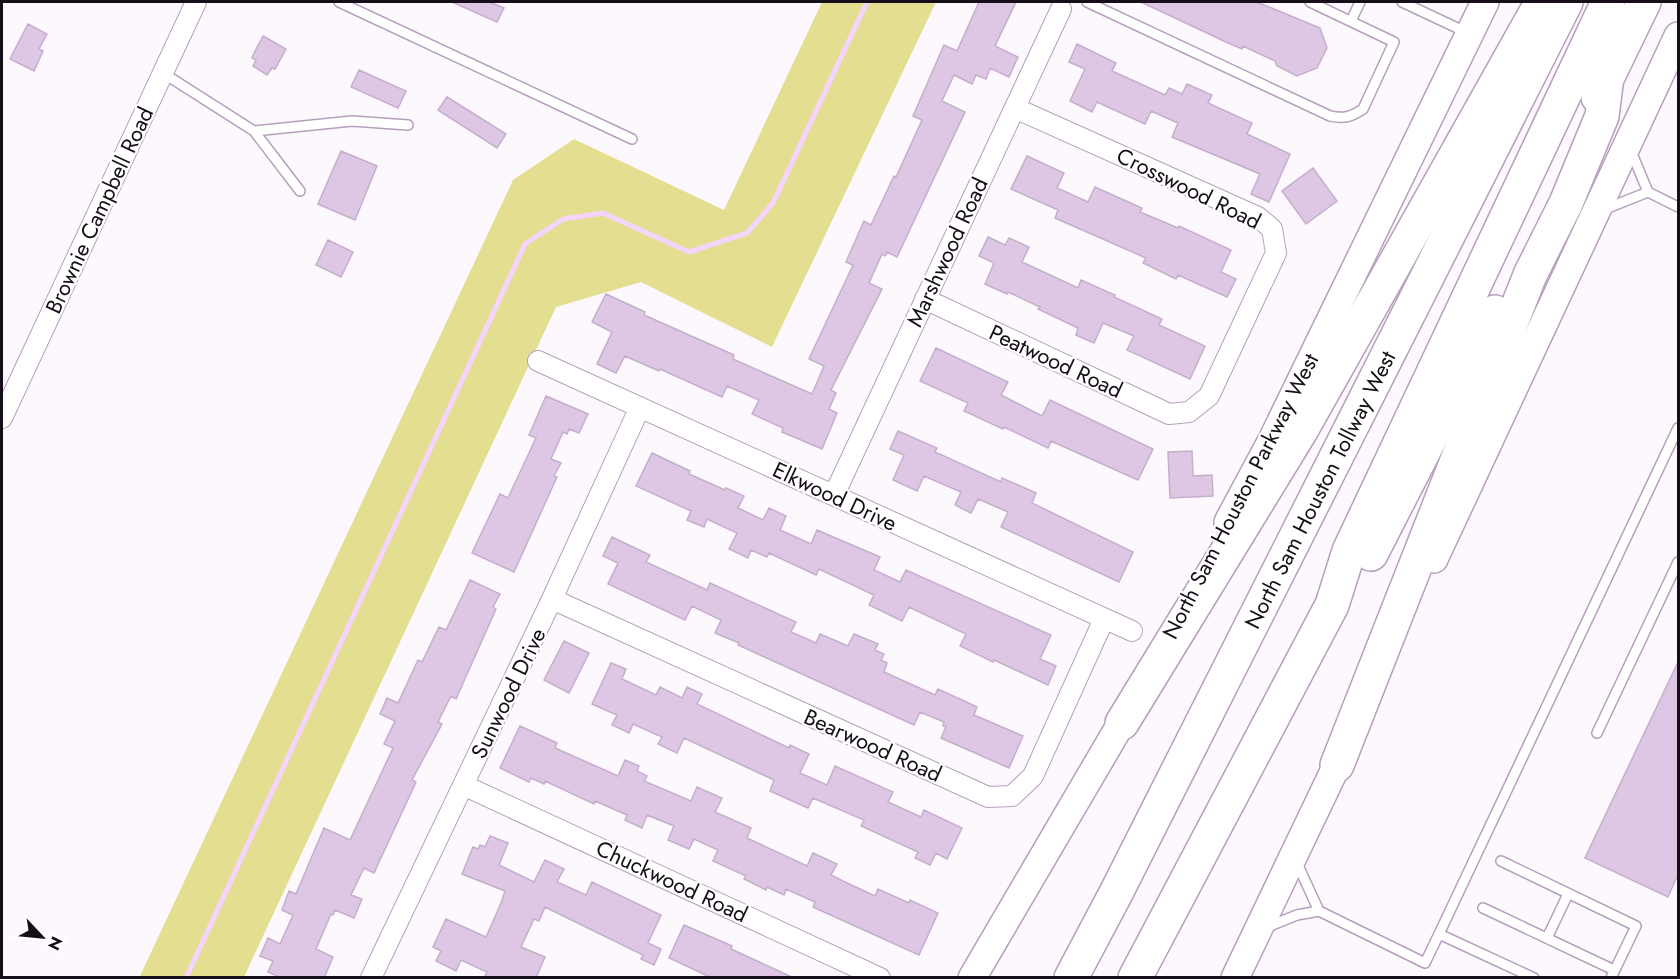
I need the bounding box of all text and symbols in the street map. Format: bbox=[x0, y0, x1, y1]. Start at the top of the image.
street label: Brownie Campbell Road bbox=[37, 101, 161, 319]
street label: Crosswood Road bbox=[1111, 139, 1267, 237]
street label: Marshwood Road bbox=[898, 172, 996, 332]
street label: Peatwood Road bbox=[984, 316, 1128, 406]
street label: North Sam Houston Tollway West bbox=[1236, 345, 1404, 634]
street label: North Sam Houston Parkway West bbox=[1154, 347, 1326, 644]
street label: Elkwood Drive bbox=[768, 453, 902, 539]
street label: Sunwood Drive bbox=[463, 622, 553, 764]
street label: Bearwood Road bbox=[799, 700, 947, 790]
street label: Chuckwood Road bbox=[591, 832, 753, 930]
north arrow bbox=[12, 907, 72, 967]
text: N bbox=[42, 933, 68, 954]

